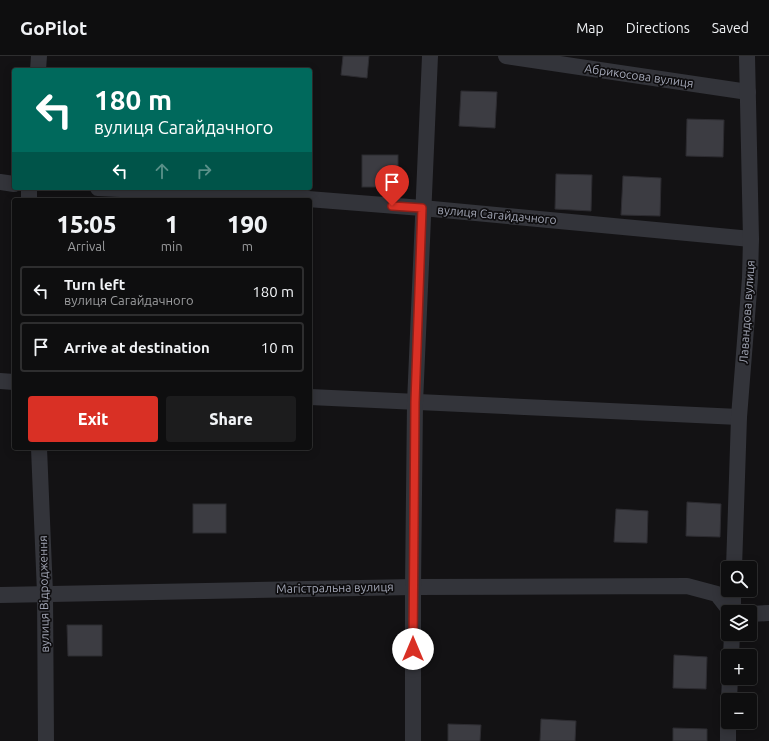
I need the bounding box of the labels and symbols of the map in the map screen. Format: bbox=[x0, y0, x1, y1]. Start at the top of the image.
street label: Абрикосова вулиця bbox=[584, 61, 694, 90]
pin bbox=[375, 165, 409, 206]
street label: вулиця Сагайдачного bbox=[437, 203, 557, 226]
street label: Лавандова вулиця bbox=[736, 260, 757, 364]
street label: вулиця Відродження bbox=[36, 535, 51, 653]
street label: Магістральна вулиця bbox=[276, 580, 394, 595]
position arrow bbox=[392, 628, 434, 670]

